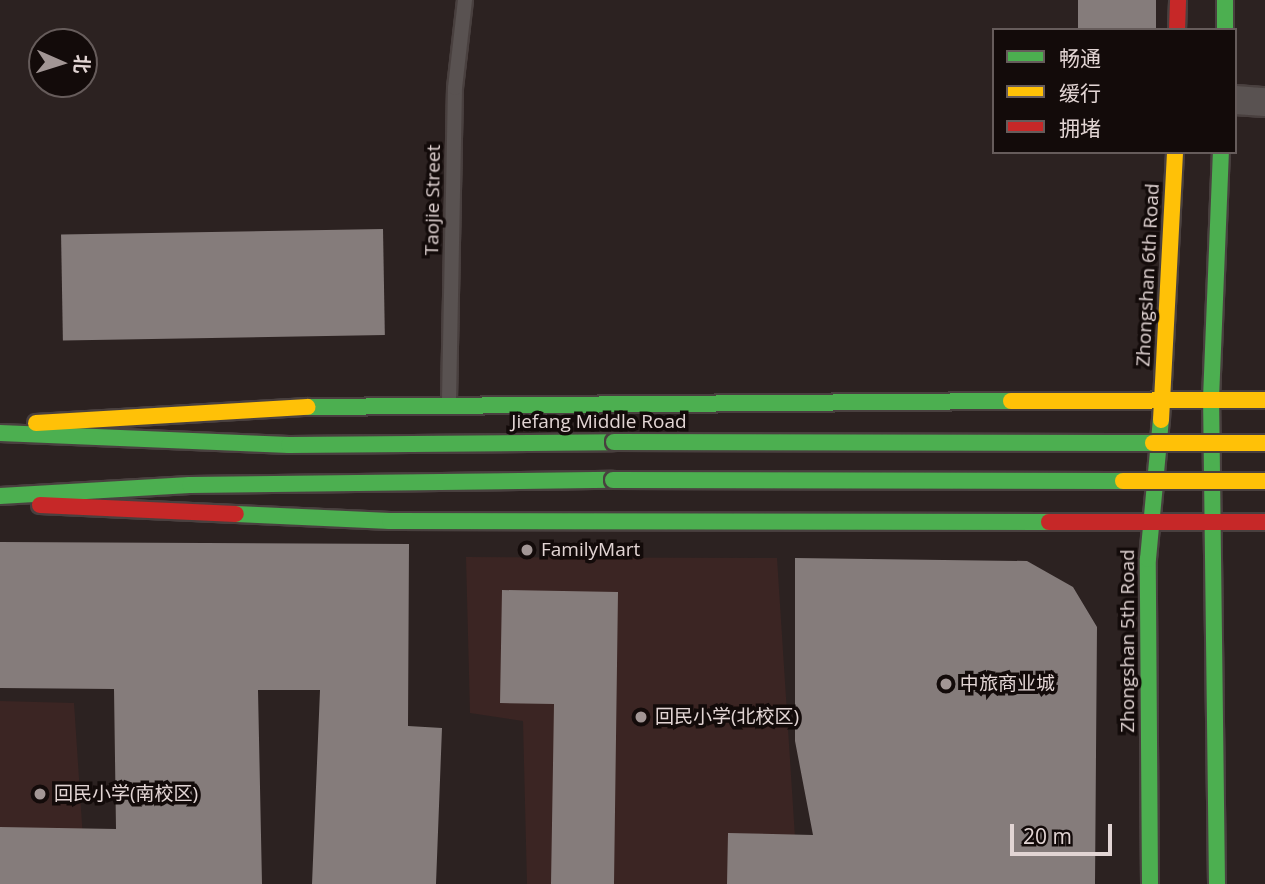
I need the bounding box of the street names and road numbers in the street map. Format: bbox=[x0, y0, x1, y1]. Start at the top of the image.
street label: Taojie Street bbox=[421, 144, 445, 256]
street label: Zhongshan 6th Road bbox=[1132, 183, 1164, 367]
street label: Jiefang Middle Road bbox=[511, 411, 687, 433]
street label: Zhongshan 5th Road bbox=[1117, 549, 1139, 733]

